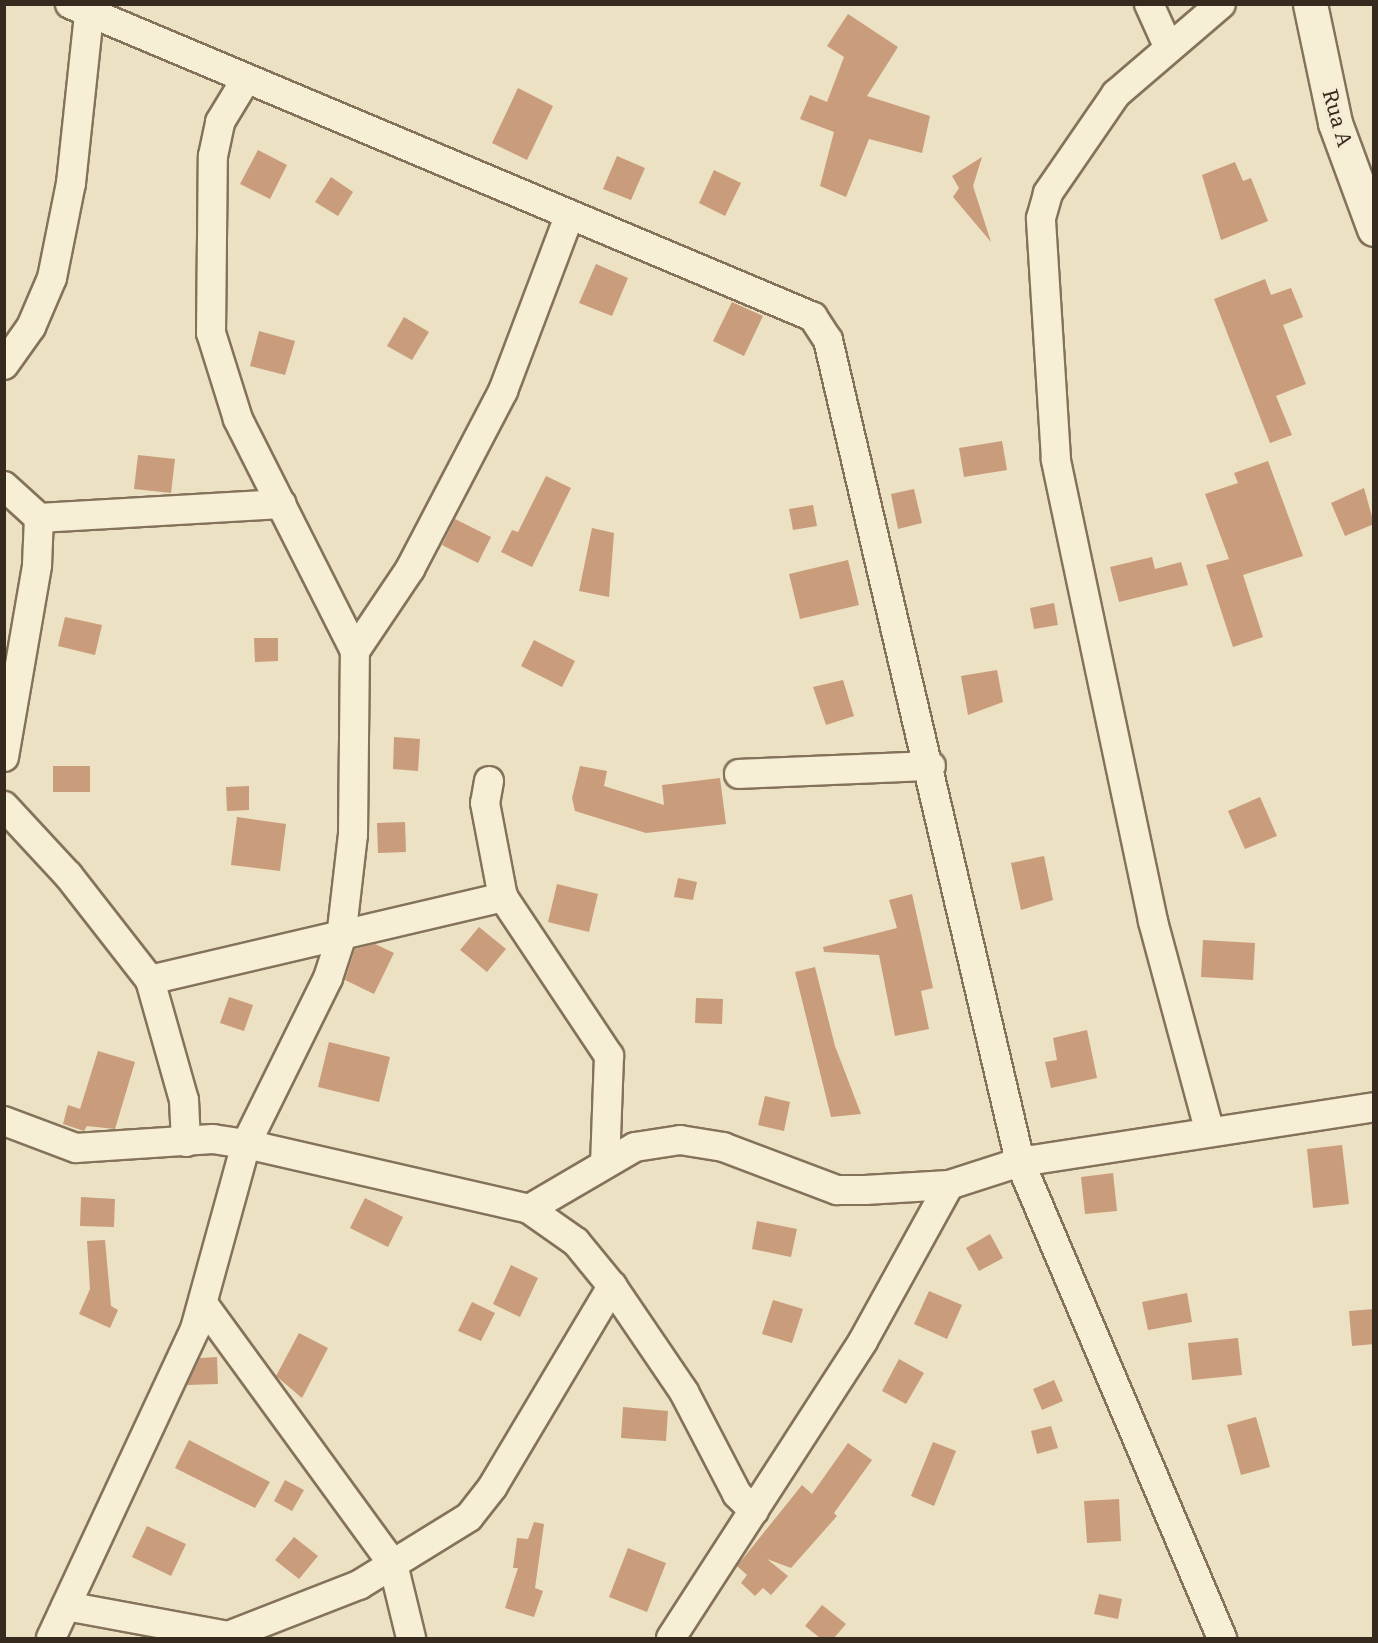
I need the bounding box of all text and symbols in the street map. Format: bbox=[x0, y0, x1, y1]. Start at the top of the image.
street label: Rua A bbox=[1317, 86, 1357, 150]

